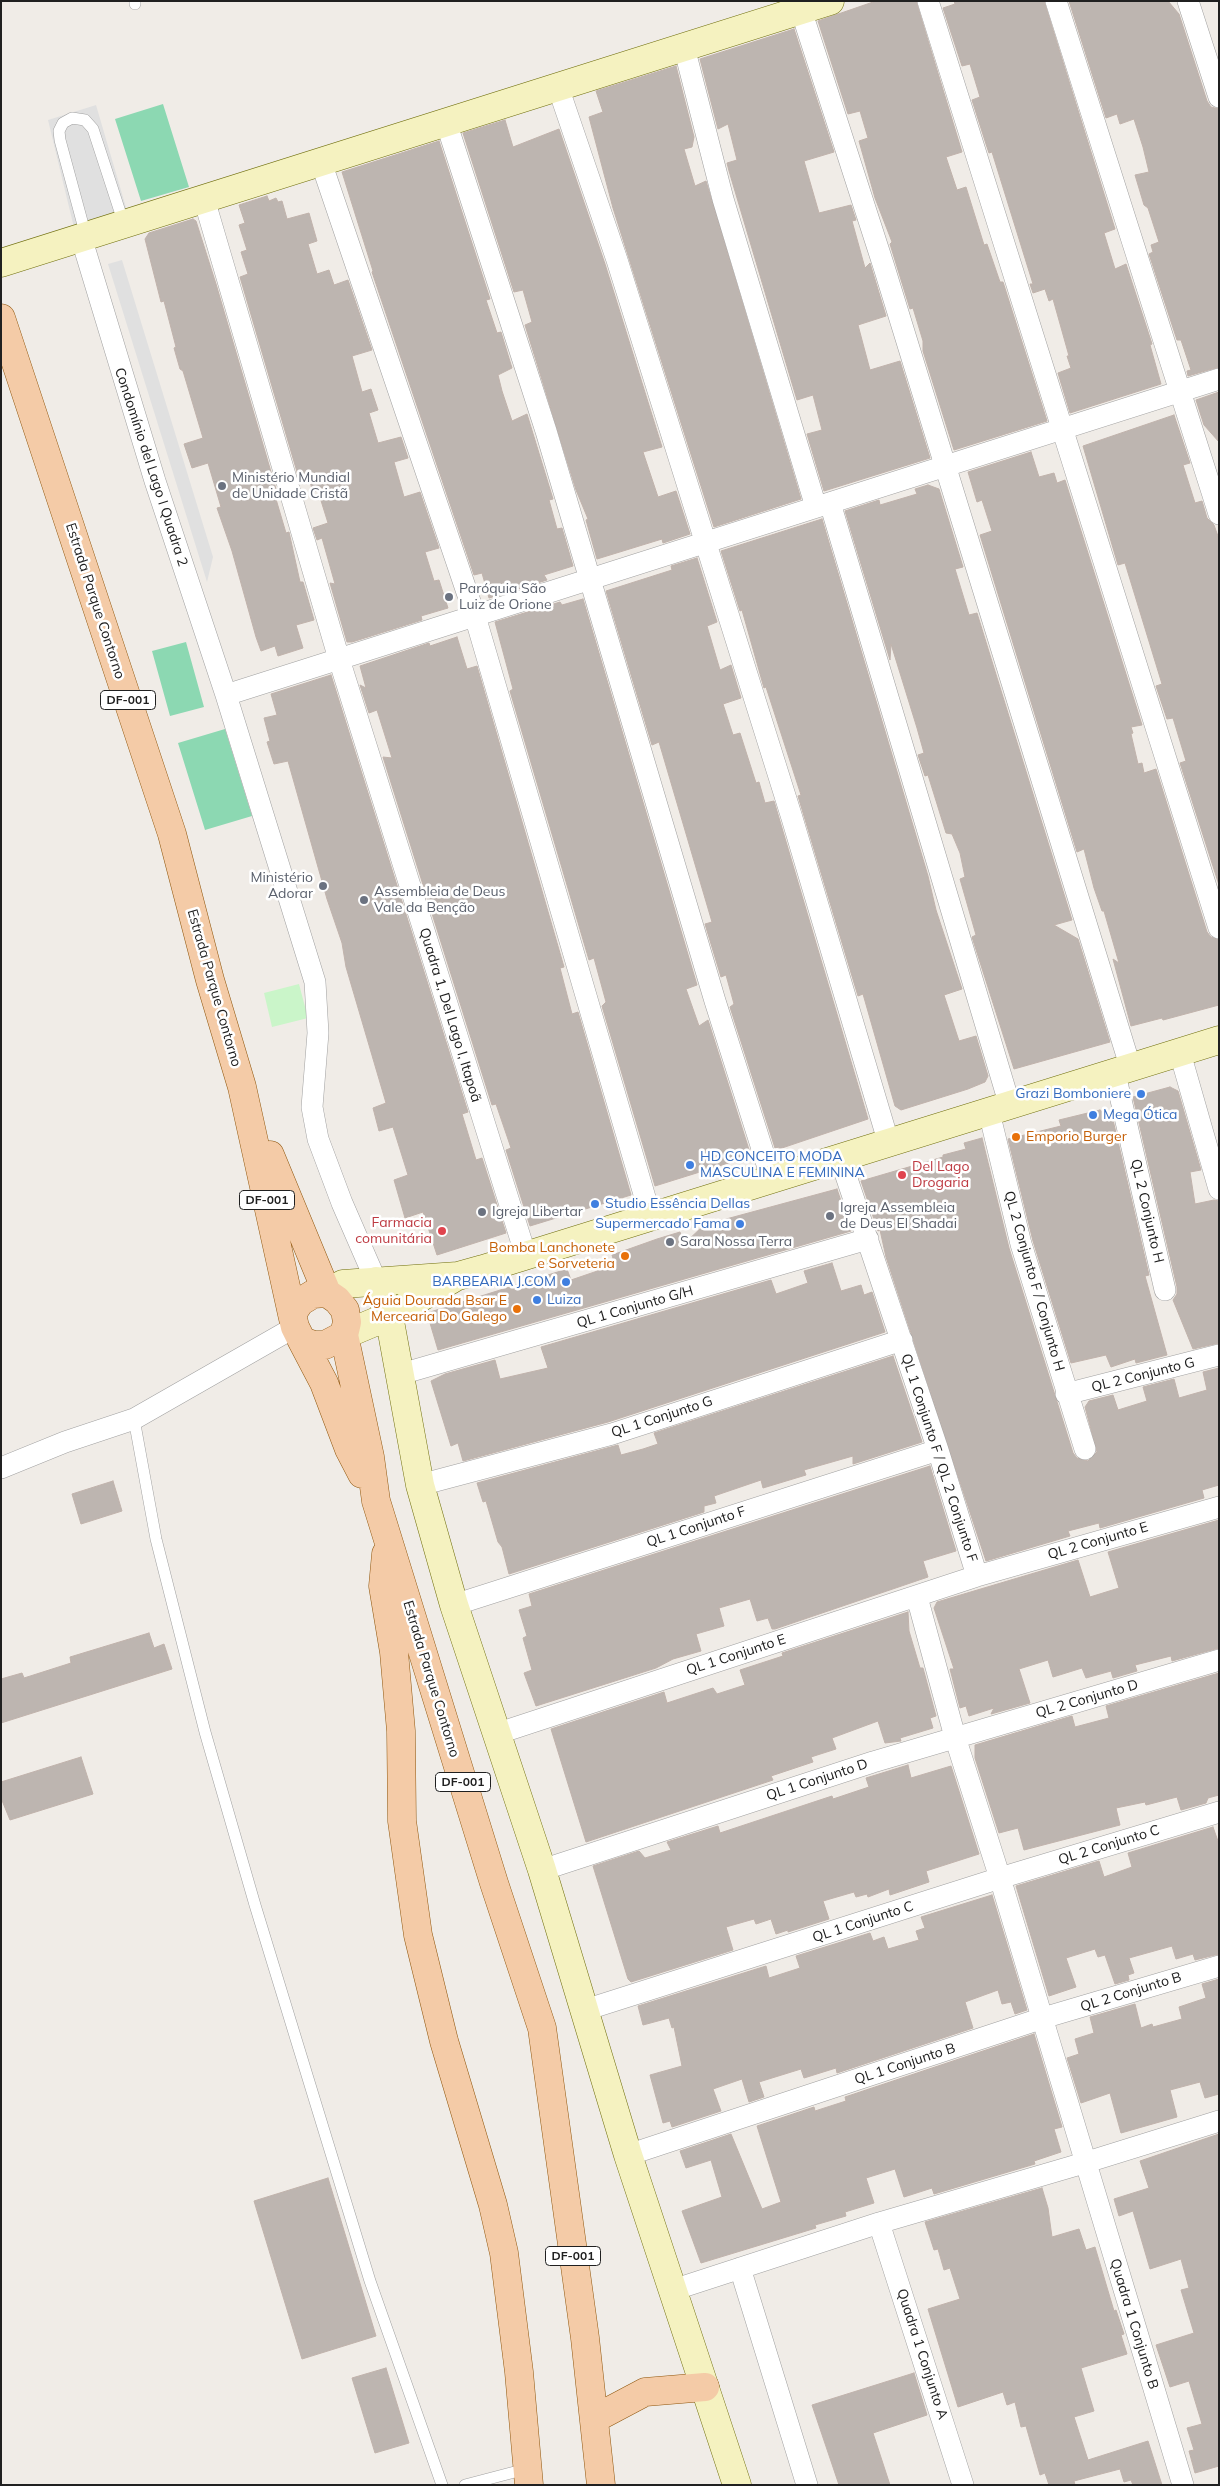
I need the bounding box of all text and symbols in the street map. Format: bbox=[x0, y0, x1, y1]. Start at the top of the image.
street label: Condomínio del Lago I Quadra 2 bbox=[111, 365, 191, 569]
place label: Ministério Mundial de Unidade Cristã bbox=[232, 470, 350, 502]
marker: Ministério Mundial de Unidade Cristã bbox=[216, 480, 228, 492]
street label: Estrada Parque Contorno bbox=[62, 521, 128, 681]
place label: Paróquia São Luiz de Orione bbox=[459, 581, 552, 614]
marker: Paróquia São Luiz de Orione bbox=[443, 591, 455, 603]
road number: DF-001 bbox=[100, 690, 156, 710]
place label: Ministério Adorar bbox=[250, 870, 313, 902]
marker: Ministério Adorar bbox=[317, 880, 329, 892]
place label: Assembleia de Deus Vale da Benção bbox=[374, 884, 505, 916]
marker: Assembleia de Deus Vale da Benção bbox=[358, 894, 370, 906]
street label: Estrada Parque Contorno bbox=[183, 907, 245, 1069]
street label: Quadra 1, Del Lago I, Itapoã bbox=[415, 926, 485, 1104]
place label: Grazi Bomboniere bbox=[1015, 1086, 1131, 1102]
marker: Grazi Bomboniere bbox=[1135, 1088, 1147, 1100]
place label: Mega Ótica bbox=[1103, 1107, 1177, 1123]
marker: Mega Ótica bbox=[1087, 1109, 1099, 1121]
place label: Emporio Burger bbox=[1026, 1129, 1127, 1145]
marker: Emporio Burger bbox=[1010, 1131, 1022, 1143]
place label: HD CONCEITO MODA MASCULINA E FEMININA bbox=[700, 1149, 865, 1182]
street label: QL 2 Conjunto H bbox=[1127, 1157, 1167, 1265]
marker: HD CONCEITO MODA MASCULINA E FEMININA bbox=[684, 1159, 696, 1171]
place label: Del Lago Drogaria bbox=[912, 1159, 970, 1192]
marker: Del Lago Drogaria bbox=[896, 1169, 908, 1181]
street label: QL 2 Conjunto F / Conjunto H bbox=[1000, 1189, 1068, 1373]
road number: DF-001 bbox=[240, 1190, 294, 1210]
place label: Studio Essência Dellas bbox=[605, 1196, 750, 1212]
marker: Studio Essência Dellas bbox=[589, 1198, 601, 1210]
place label: Igreja Assembleia de Deus El Shadai bbox=[840, 1200, 957, 1232]
place label: Igreja Libertar bbox=[492, 1204, 583, 1220]
marker: Igreja Libertar bbox=[476, 1206, 488, 1218]
marker: Igreja Assembleia de Deus El Shadai bbox=[824, 1210, 836, 1222]
place label: Farmacia comunitária bbox=[355, 1215, 432, 1248]
place label: Supermercado Fama bbox=[595, 1216, 730, 1232]
marker: Supermercado Fama bbox=[734, 1218, 746, 1230]
marker: Farmacia comunitária bbox=[436, 1225, 448, 1237]
place label: Sara Nossa Terra bbox=[680, 1234, 792, 1250]
marker: Sara Nossa Terra bbox=[664, 1236, 676, 1248]
place label: Bomba Lanchonete e Sorveteria bbox=[489, 1240, 615, 1272]
marker: Bomba Lanchonete e Sorveteria bbox=[619, 1250, 631, 1262]
place label: BARBEARIA J.COM bbox=[432, 1274, 556, 1290]
marker: BARBEARIA J.COM bbox=[560, 1276, 572, 1288]
street label: QL 1 Conjunto G/H bbox=[575, 1282, 695, 1332]
place label: Luiza bbox=[547, 1292, 581, 1308]
place label: Águia Dourada Bsar E Mercearia Do Galego bbox=[363, 1293, 507, 1325]
marker: Luiza bbox=[531, 1294, 543, 1306]
marker: Águia Dourada Bsar E Mercearia Do Galego bbox=[511, 1303, 523, 1315]
street label: QL 1 Conjunto F / QL 2 Conjunto F bbox=[897, 1352, 981, 1564]
street label: QL 2 Conjunto G bbox=[1090, 1354, 1196, 1396]
street label: QL 1 Conjunto G bbox=[609, 1393, 715, 1441]
street label: QL 1 Conjunto F bbox=[644, 1503, 748, 1551]
street label: QL 2 Conjunto E bbox=[1046, 1519, 1150, 1563]
street label: Estrada Parque Contorno bbox=[399, 1599, 463, 1759]
street label: QL 1 Conjunto E bbox=[684, 1631, 788, 1679]
street label: QL 2 Conjunto D bbox=[1034, 1676, 1140, 1722]
street label: QL 1 Conjunto D bbox=[764, 1756, 870, 1804]
road number: DF-001 bbox=[436, 1772, 490, 1791]
street label: QL 2 Conjunto C bbox=[1056, 1822, 1162, 1868]
street label: QL 1 Conjunto C bbox=[810, 1898, 916, 1946]
street label: QL 2 Conjunto B bbox=[1078, 1969, 1184, 2015]
street label: QL 1 Conjunto B bbox=[852, 2040, 958, 2088]
road number: DF-001 bbox=[546, 2246, 600, 2266]
street label: Quadra 1 Conjunto B bbox=[1106, 2257, 1162, 2391]
street label: Quadra 1 Conjunto A bbox=[893, 2287, 951, 2421]

